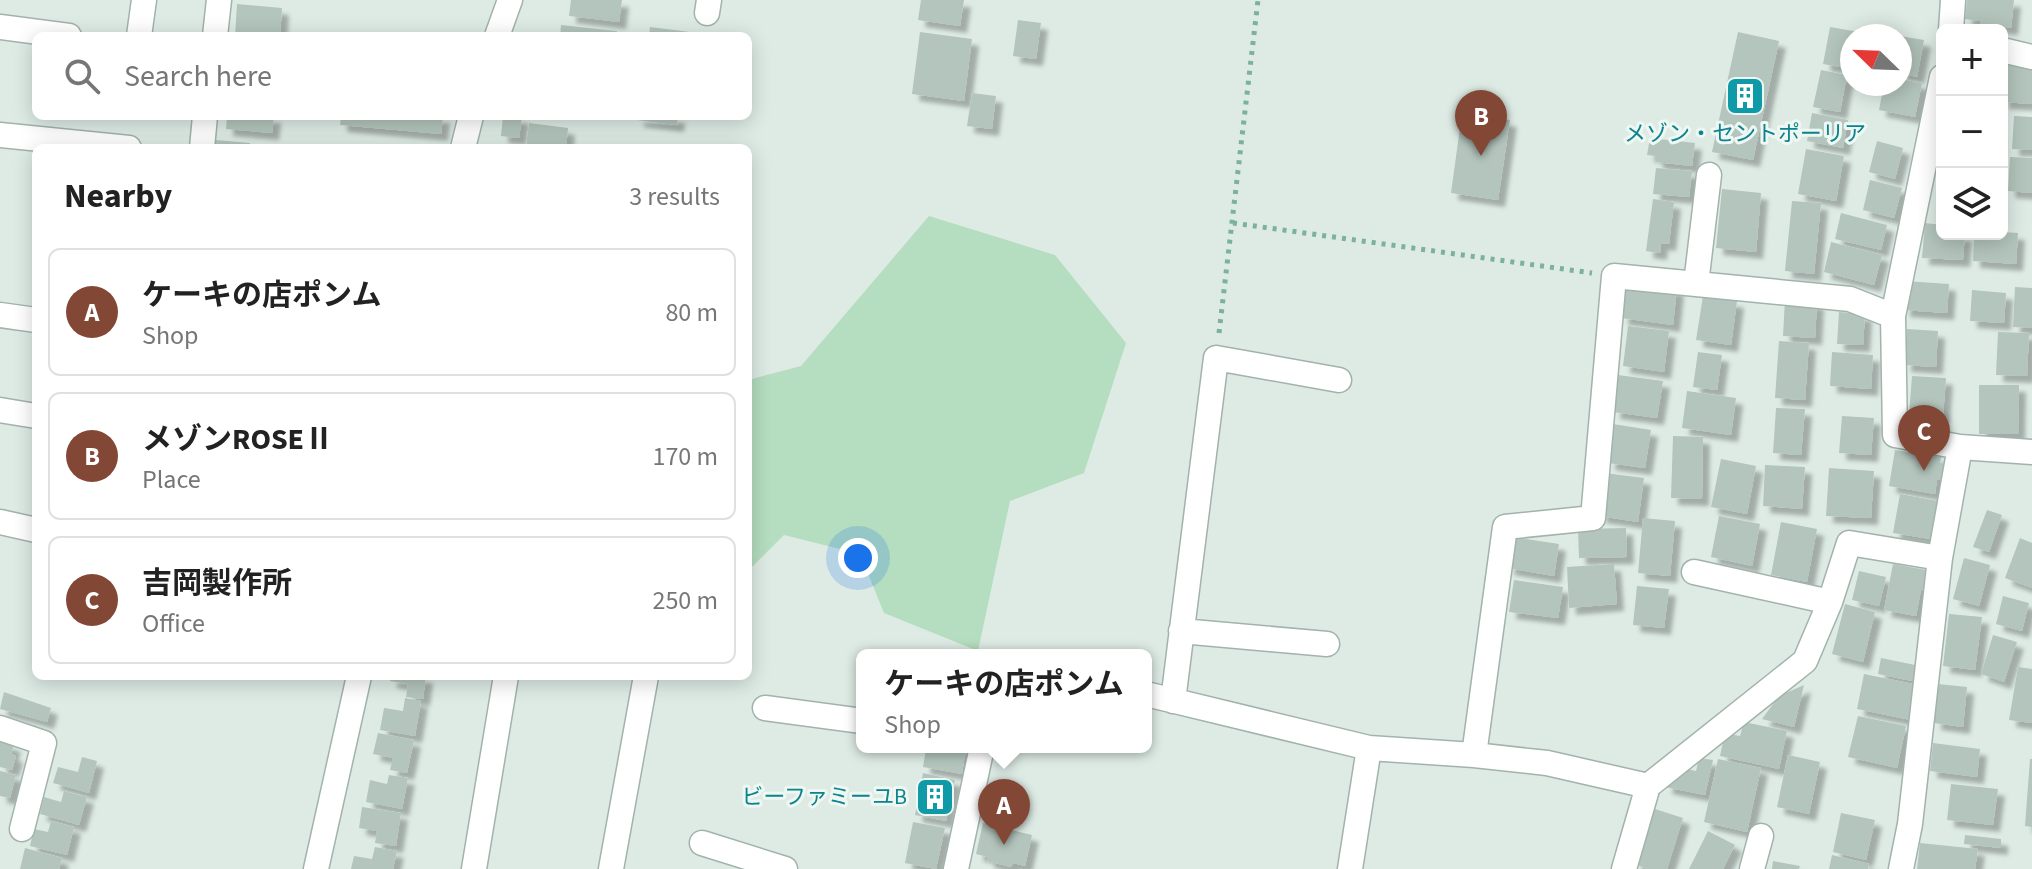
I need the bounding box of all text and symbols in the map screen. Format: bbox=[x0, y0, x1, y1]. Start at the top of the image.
north arrow bbox=[1840, 24, 1912, 96]
map controls bbox=[1936, 24, 2008, 240]
button: + bbox=[1936, 24, 2008, 96]
search box bbox=[32, 32, 752, 120]
icon: search bbox=[60, 54, 104, 98]
text: Search here bbox=[124, 55, 272, 98]
building icon: メゾン・セントポーリア bbox=[1724, 75, 1766, 117]
pin: B bbox=[1455, 90, 1507, 156]
button: − bbox=[1936, 96, 2008, 168]
place label: メゾン・セントポーリア bbox=[1624, 118, 1866, 150]
button: layers bbox=[1936, 168, 2008, 240]
text: Nearby bbox=[64, 172, 172, 221]
text: 3 results bbox=[629, 178, 720, 215]
text: ケーキの店ポンム bbox=[142, 274, 381, 317]
text: A bbox=[85, 294, 99, 331]
text: 80 m bbox=[665, 294, 718, 331]
text: Shop bbox=[142, 317, 199, 354]
pin: C bbox=[1898, 405, 1950, 471]
text: メゾンROSEⅡ bbox=[142, 418, 334, 461]
text: B bbox=[84, 438, 100, 475]
text: 170 m bbox=[652, 438, 718, 475]
text: Place bbox=[142, 461, 201, 498]
your location bbox=[838, 538, 878, 578]
text: 吉岡製作所 bbox=[142, 562, 292, 605]
text: C bbox=[84, 582, 100, 619]
text: 250 m bbox=[652, 582, 718, 619]
text: Office bbox=[142, 605, 205, 642]
popup bbox=[856, 649, 1152, 753]
text: ケーキの店ポンム bbox=[884, 663, 1124, 706]
text: Shop bbox=[884, 706, 941, 743]
building icon: ビーファミーユB bbox=[914, 776, 956, 818]
pin: A bbox=[978, 779, 1030, 845]
place label: ビーファミーユB bbox=[741, 781, 907, 813]

